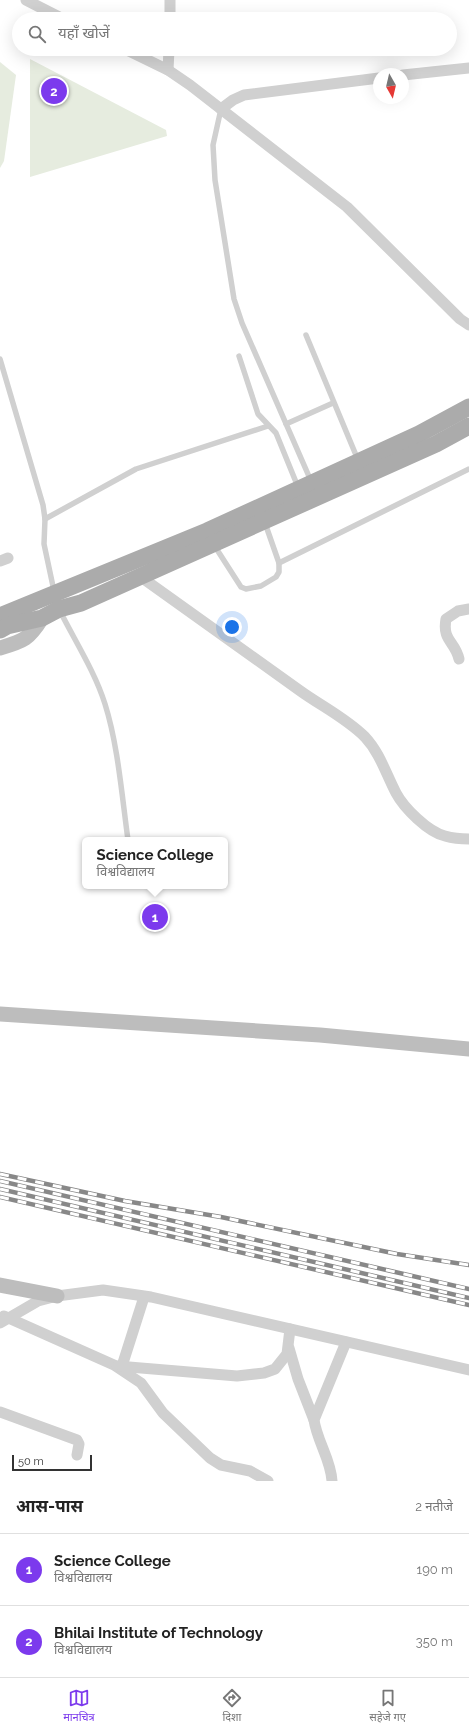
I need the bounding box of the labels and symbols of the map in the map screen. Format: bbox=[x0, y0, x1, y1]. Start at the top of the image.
north arrow bbox=[373, 68, 409, 104]
pin: 2 bbox=[41, 76, 67, 106]
your location bbox=[222, 617, 242, 637]
pin: 1 bbox=[142, 902, 168, 932]
scale bar bbox=[12, 1453, 92, 1472]

